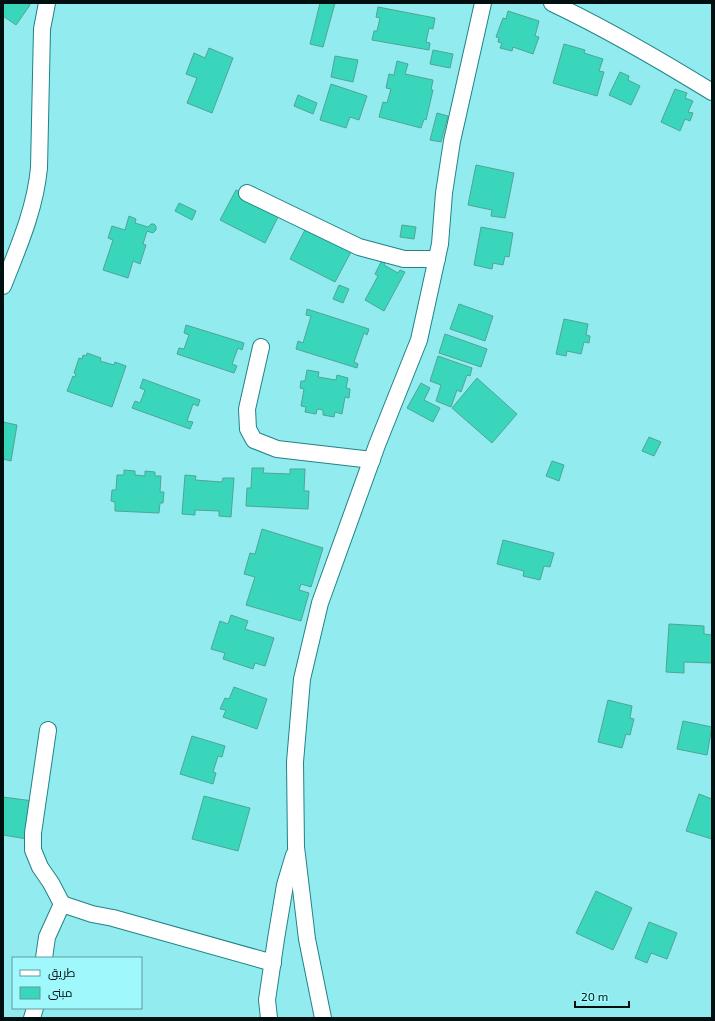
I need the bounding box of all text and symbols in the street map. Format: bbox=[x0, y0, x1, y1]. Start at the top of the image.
legend bbox=[12, 957, 142, 1009]
text: طريق bbox=[48, 965, 76, 980]
scale bar bbox=[575, 983, 629, 1009]
text: مبنى bbox=[48, 985, 73, 1000]
text: 20 m bbox=[581, 989, 608, 1003]

